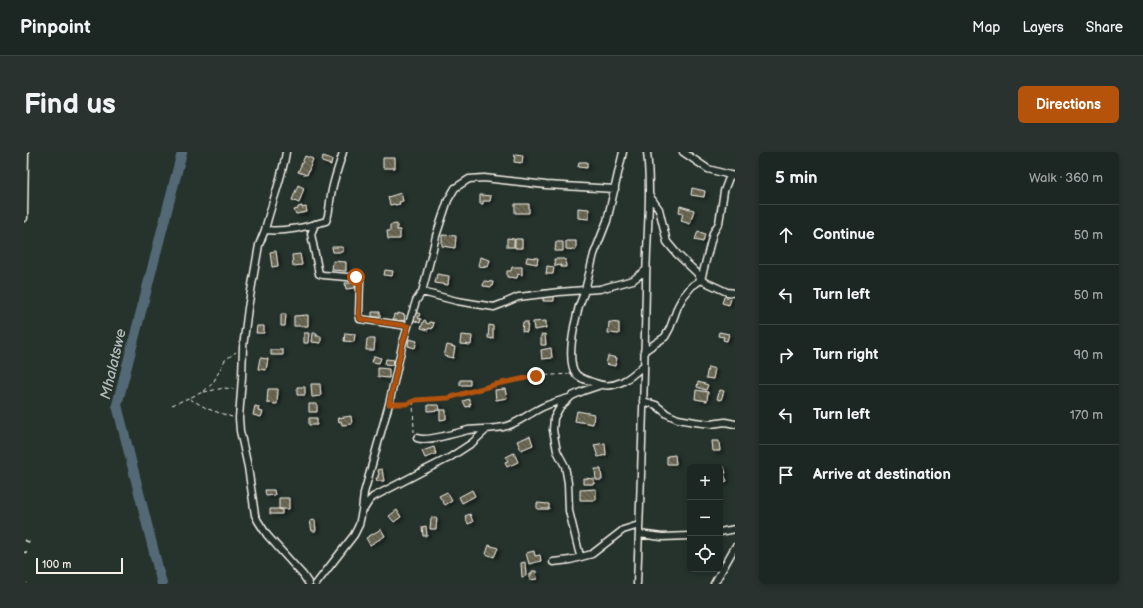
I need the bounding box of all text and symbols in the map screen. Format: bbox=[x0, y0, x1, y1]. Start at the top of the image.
text: Pinpoint bbox=[20, 16, 91, 39]
text: Map bbox=[972, 19, 1000, 36]
text: Layers bbox=[1022, 19, 1064, 36]
text: Share bbox=[1086, 19, 1123, 36]
button: Directions bbox=[1018, 86, 1119, 123]
text: Find us bbox=[24, 88, 116, 121]
text: 5 min bbox=[775, 168, 818, 188]
text: Walk · 360 m bbox=[1029, 170, 1103, 186]
icon: ahead bbox=[775, 224, 797, 246]
text: Continue bbox=[813, 225, 875, 244]
text: 50 m bbox=[1074, 227, 1103, 243]
route start bbox=[347, 268, 365, 286]
icon: left bbox=[775, 284, 797, 306]
text: Turn left bbox=[813, 285, 870, 304]
text: 50 m bbox=[1074, 287, 1103, 303]
water label: Mhalatswe bbox=[96, 327, 131, 401]
icon: right bbox=[775, 344, 797, 366]
text: Turn right bbox=[813, 345, 878, 364]
text: 90 m bbox=[1074, 347, 1103, 363]
route end bbox=[527, 367, 545, 385]
icon: left bbox=[775, 404, 797, 426]
text: Turn left bbox=[813, 405, 870, 424]
text: 170 m bbox=[1070, 407, 1103, 423]
map controls bbox=[687, 464, 723, 572]
button: + bbox=[687, 464, 723, 500]
icon: arrive bbox=[775, 464, 797, 486]
text: Arrive at destination bbox=[813, 465, 951, 484]
button: − bbox=[687, 500, 723, 536]
button: locate bbox=[687, 536, 723, 572]
scale bar bbox=[36, 556, 123, 575]
text: 100 m bbox=[42, 558, 71, 571]

